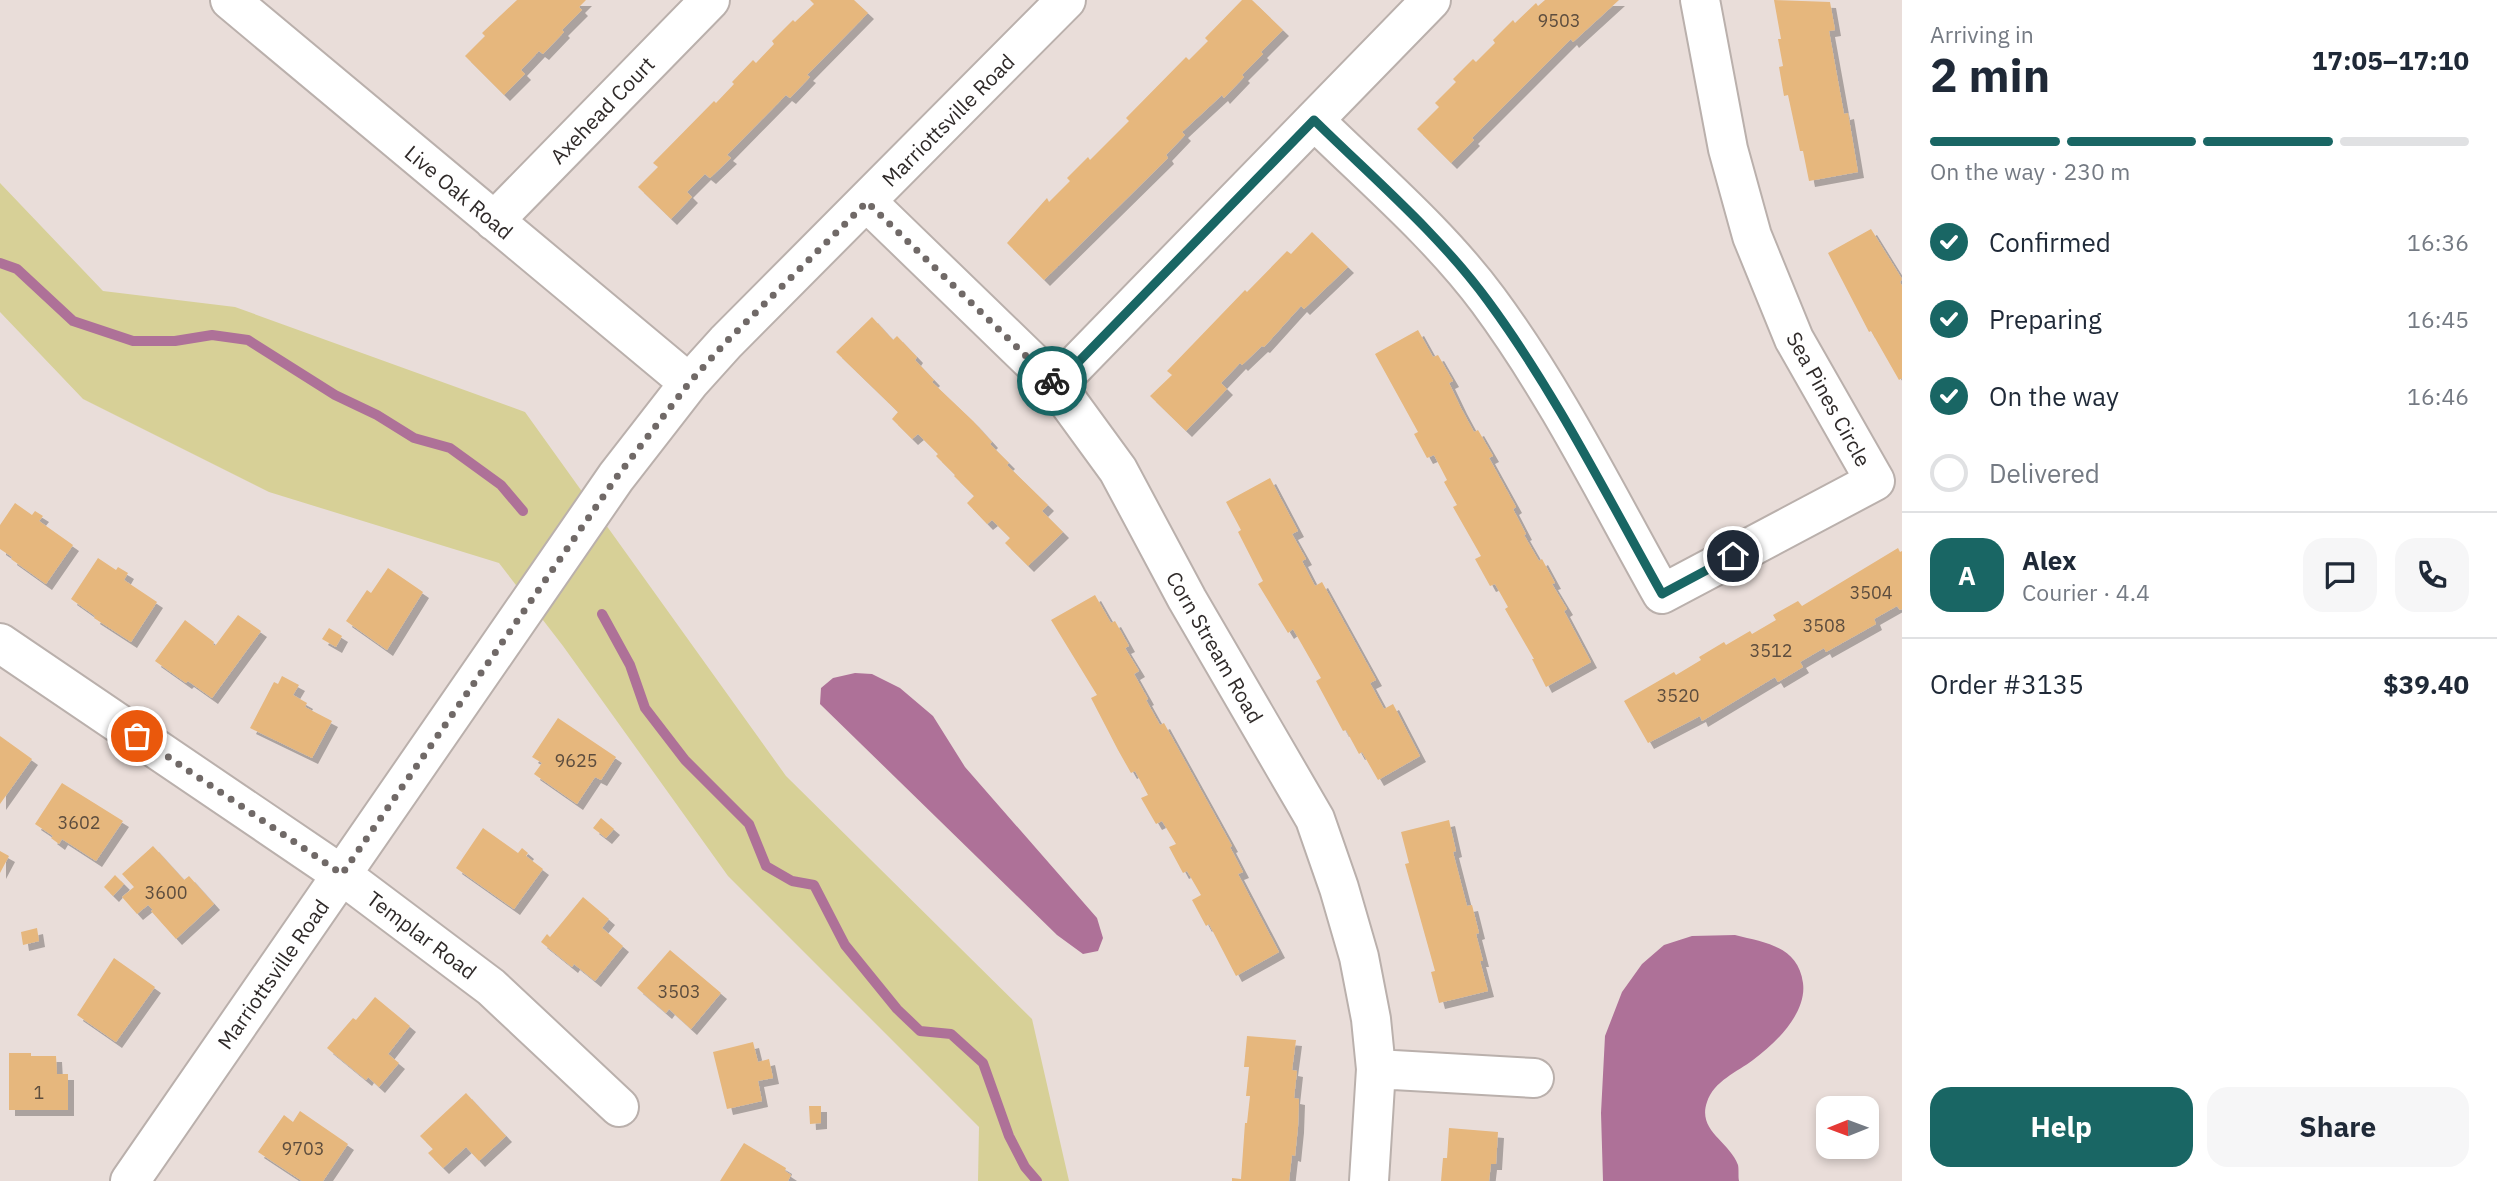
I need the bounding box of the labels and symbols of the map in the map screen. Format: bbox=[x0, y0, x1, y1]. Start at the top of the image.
house number: 9503 bbox=[1537, 9, 1581, 32]
street label: Marriottsville Road bbox=[876, 48, 1020, 192]
street label: Axehead Court bbox=[544, 50, 660, 170]
street label: Live Oak Road bbox=[399, 139, 519, 245]
street label: Sea Pines Circle bbox=[1780, 327, 1878, 471]
courier bbox=[1017, 346, 1087, 416]
pin bbox=[1703, 526, 1763, 586]
street label: Corn Stream Road bbox=[1160, 566, 1270, 728]
house number: 3504 bbox=[1849, 581, 1893, 604]
house number: 3508 bbox=[1802, 614, 1846, 637]
house number: 3512 bbox=[1749, 639, 1793, 662]
house number: 3520 bbox=[1656, 684, 1700, 707]
pin bbox=[107, 706, 167, 766]
house number: 9625 bbox=[554, 749, 598, 772]
house number: 3602 bbox=[57, 811, 101, 834]
house number: 3600 bbox=[144, 881, 188, 904]
street label: Templar Road bbox=[361, 885, 483, 985]
street label: Marriottsville Road bbox=[211, 894, 335, 1054]
house number: 3503 bbox=[657, 980, 701, 1003]
house number: 1 bbox=[34, 1081, 44, 1104]
north arrow bbox=[1816, 1096, 1880, 1158]
house number: 9703 bbox=[281, 1137, 325, 1160]

